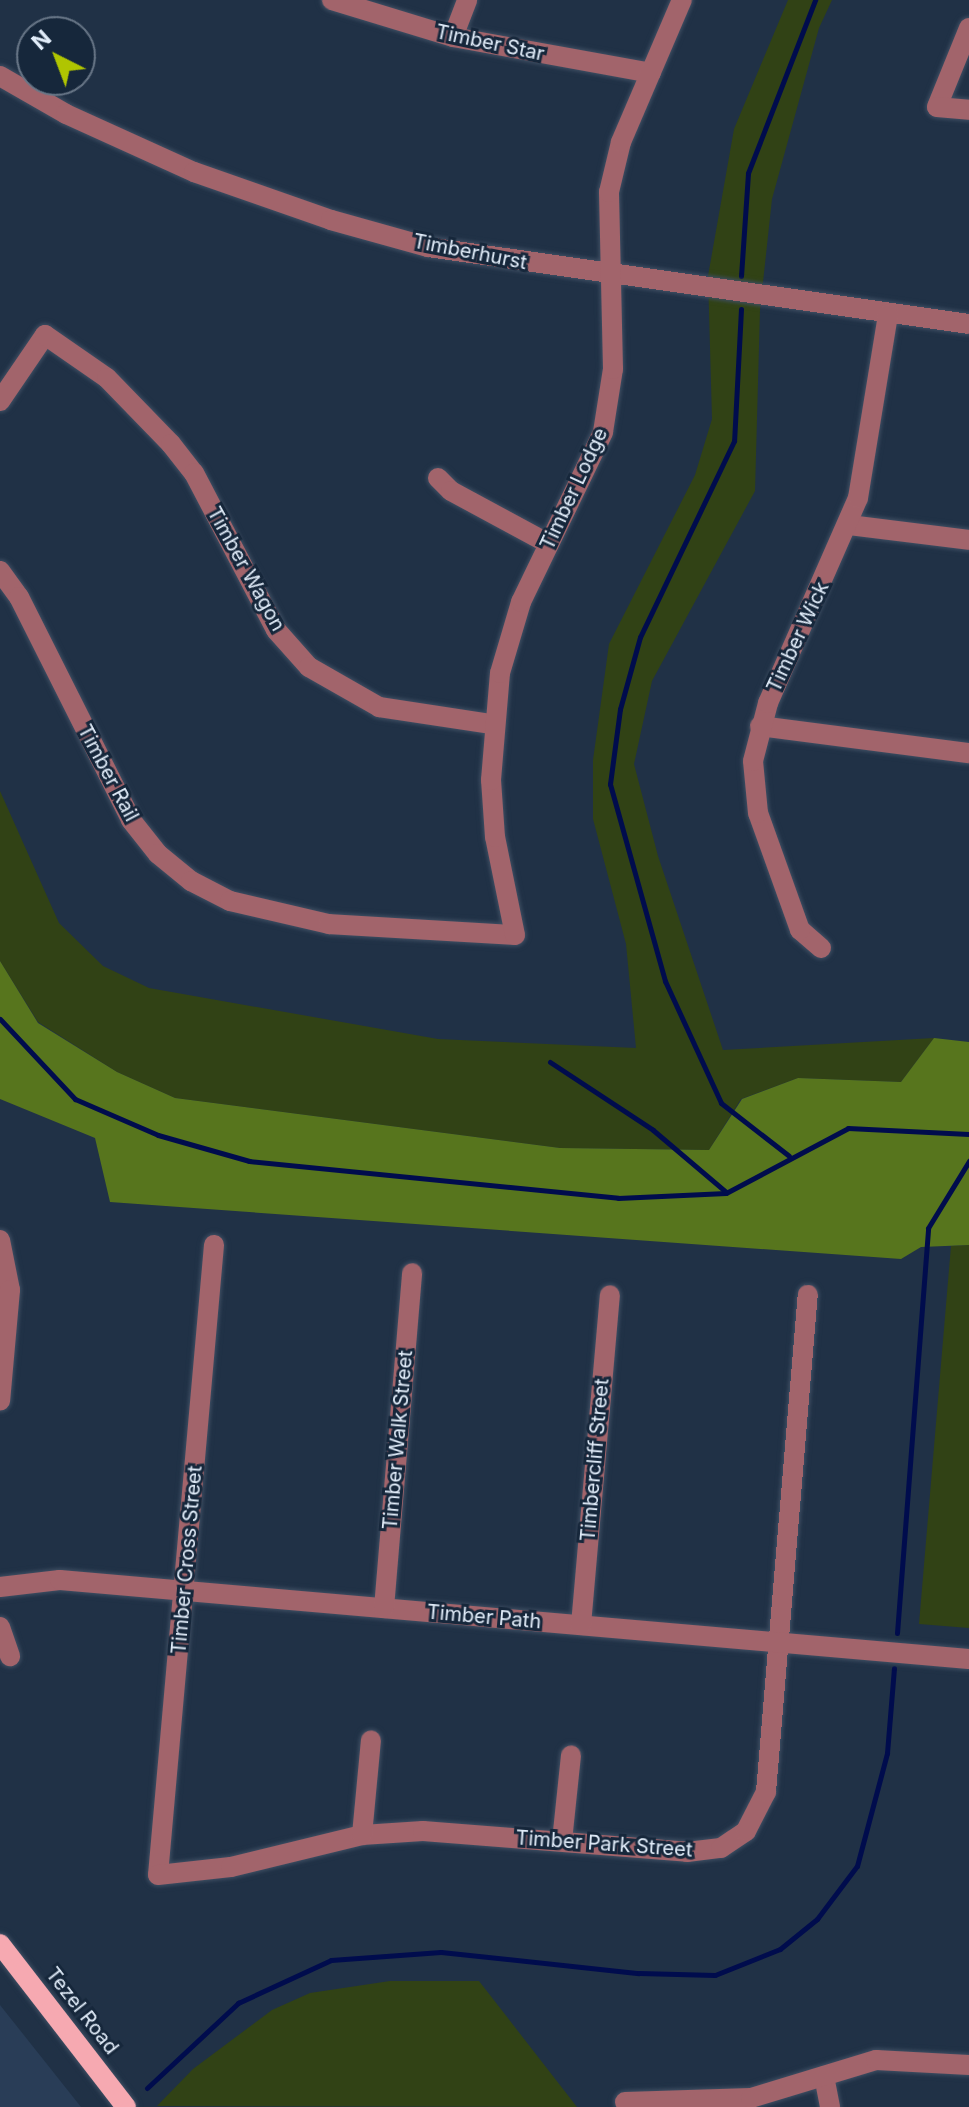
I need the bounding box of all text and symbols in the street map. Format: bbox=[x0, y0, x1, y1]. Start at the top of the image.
north arrow bbox=[16, 16, 96, 96]
street label: Timber Star bbox=[433, 20, 547, 66]
text: N bbox=[26, 24, 56, 55]
street label: Timberhurst bbox=[411, 229, 529, 275]
street label: Timber Lodge bbox=[535, 424, 613, 554]
street label: Timber Wagon bbox=[202, 503, 290, 635]
street label: Timber Wick bbox=[762, 578, 834, 696]
street label: Timber Rail bbox=[73, 721, 143, 825]
street label: Timber Walk Street bbox=[378, 1349, 418, 1531]
street label: Timbercliff Street bbox=[576, 1377, 614, 1543]
street label: Timber Cross Street bbox=[167, 1465, 207, 1655]
street label: Timber Path bbox=[426, 1600, 542, 1634]
street label: Timber Park Street bbox=[515, 1826, 693, 1862]
street label: Tezel Road bbox=[41, 1963, 123, 2059]

